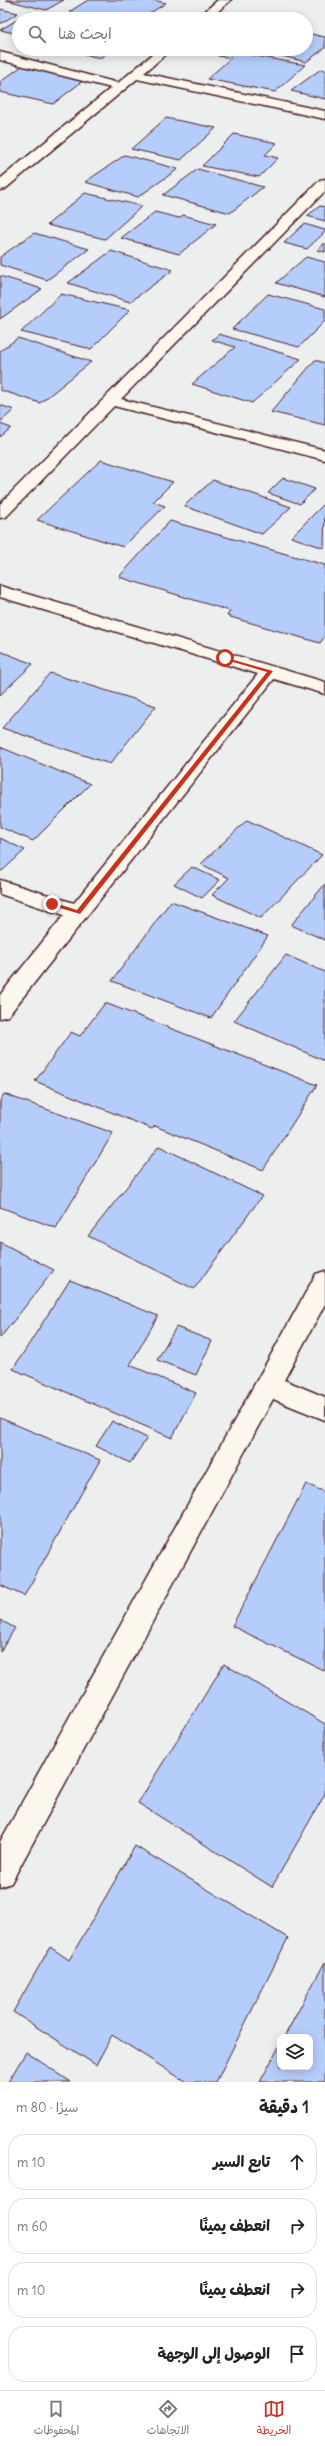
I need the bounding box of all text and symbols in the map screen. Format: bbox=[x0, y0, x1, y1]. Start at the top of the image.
search box bbox=[12, 12, 313, 56]
icon: search bbox=[26, 23, 48, 45]
text: ابحث هنا bbox=[58, 24, 112, 43]
route start bbox=[216, 649, 234, 667]
route end bbox=[43, 895, 61, 913]
map controls bbox=[277, 2034, 313, 2070]
button: layers bbox=[277, 2034, 313, 2070]
text: 1 دقيقة bbox=[259, 2096, 309, 2118]
text: سيرًا · 80 m bbox=[16, 2099, 78, 2116]
icon: ahead bbox=[286, 2151, 308, 2173]
text: تابع السير bbox=[213, 2152, 270, 2171]
text: 10 m bbox=[17, 2154, 45, 2171]
icon: right bbox=[286, 2215, 308, 2237]
text: انعطف يمينًا bbox=[199, 2216, 270, 2235]
text: 60 m bbox=[17, 2218, 48, 2235]
icon: right bbox=[286, 2279, 308, 2301]
text: انعطف يمينًا bbox=[199, 2280, 270, 2299]
text: 10 m bbox=[17, 2282, 45, 2299]
icon: arrive bbox=[286, 2343, 308, 2365]
text: الوصول إلى الوجهة bbox=[157, 2344, 270, 2363]
tab: المحفوظات bbox=[34, 2398, 79, 2440]
tab: الاتجاهات bbox=[147, 2398, 189, 2440]
tab: الخريطة bbox=[257, 2398, 291, 2440]

